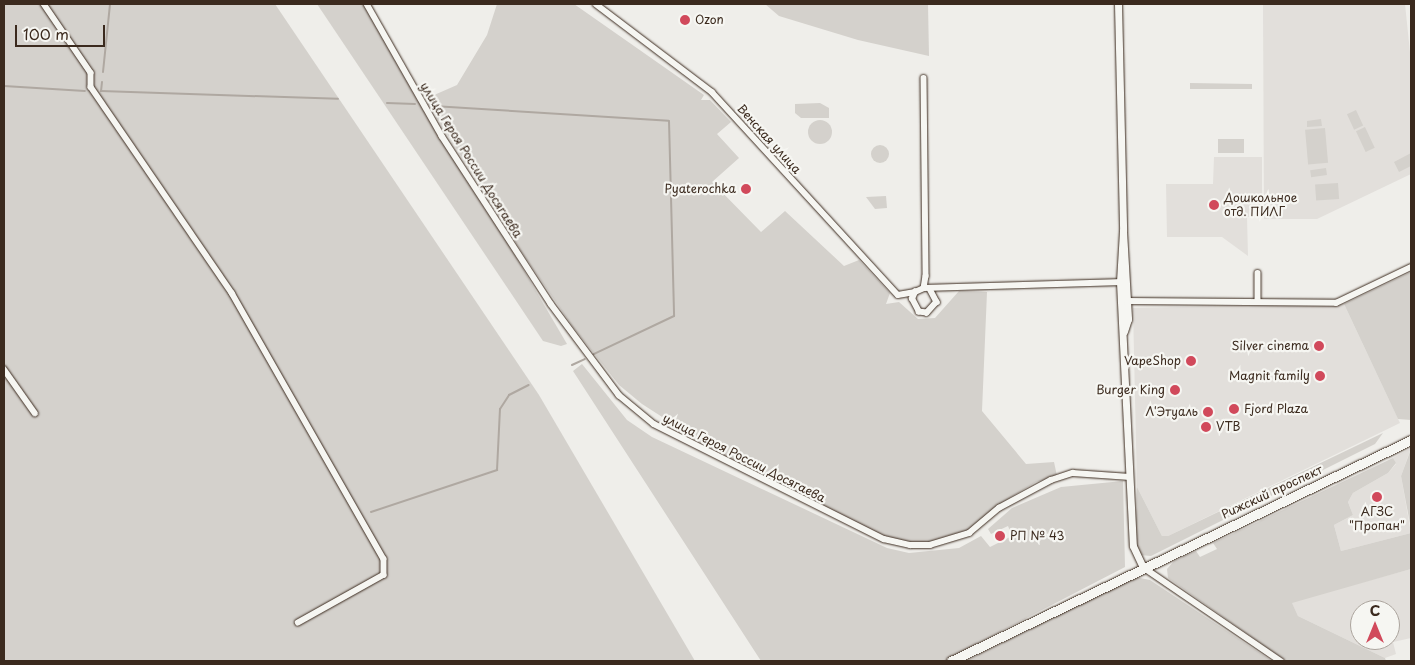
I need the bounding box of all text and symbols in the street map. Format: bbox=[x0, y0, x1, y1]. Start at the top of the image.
place label: Ozon bbox=[695, 13, 724, 27]
marker: Ozon bbox=[679, 14, 691, 26]
scale bar bbox=[18, 15, 108, 47]
text: 100 m bbox=[23, 22, 69, 45]
street label: улица Героя России Досягаева bbox=[417, 79, 525, 241]
street label: Венская улица bbox=[734, 101, 804, 177]
place label: Pyaterochka bbox=[664, 182, 736, 196]
marker: Pyaterochka bbox=[740, 183, 752, 195]
place label: Дошкольное отд. ПИЛГ bbox=[1224, 191, 1297, 219]
marker: Дошкольное отд. ПИЛГ bbox=[1208, 199, 1220, 211]
place label: Silver cinema bbox=[1231, 339, 1309, 353]
marker: Silver cinema bbox=[1313, 340, 1325, 352]
place label: VapeShop bbox=[1124, 354, 1181, 368]
marker: VapeShop bbox=[1185, 355, 1197, 367]
place label: Magnit family bbox=[1228, 369, 1310, 383]
marker: Magnit family bbox=[1314, 370, 1326, 382]
place label: Burger King bbox=[1097, 383, 1165, 397]
marker: Burger King bbox=[1169, 384, 1181, 396]
place label: Fjord Plaza bbox=[1244, 402, 1308, 416]
marker: Fjord Plaza bbox=[1228, 403, 1240, 415]
place label: Л'Этуаль bbox=[1146, 405, 1198, 419]
marker: Л'Этуаль bbox=[1202, 406, 1214, 418]
street label: улица Героя России Досягаева bbox=[660, 411, 828, 505]
place label: VTB bbox=[1216, 420, 1240, 434]
marker: VTB bbox=[1200, 421, 1212, 433]
street label: Рижский проспект bbox=[1219, 462, 1325, 522]
marker: АГЗС "Пропан" bbox=[1371, 491, 1383, 503]
place label: АГЗС "Пропан" bbox=[1349, 505, 1405, 533]
place label: РП № 43 bbox=[1010, 529, 1065, 543]
marker: РП № 43 bbox=[994, 530, 1006, 542]
north arrow bbox=[1350, 600, 1400, 650]
text: С bbox=[1370, 600, 1380, 621]

